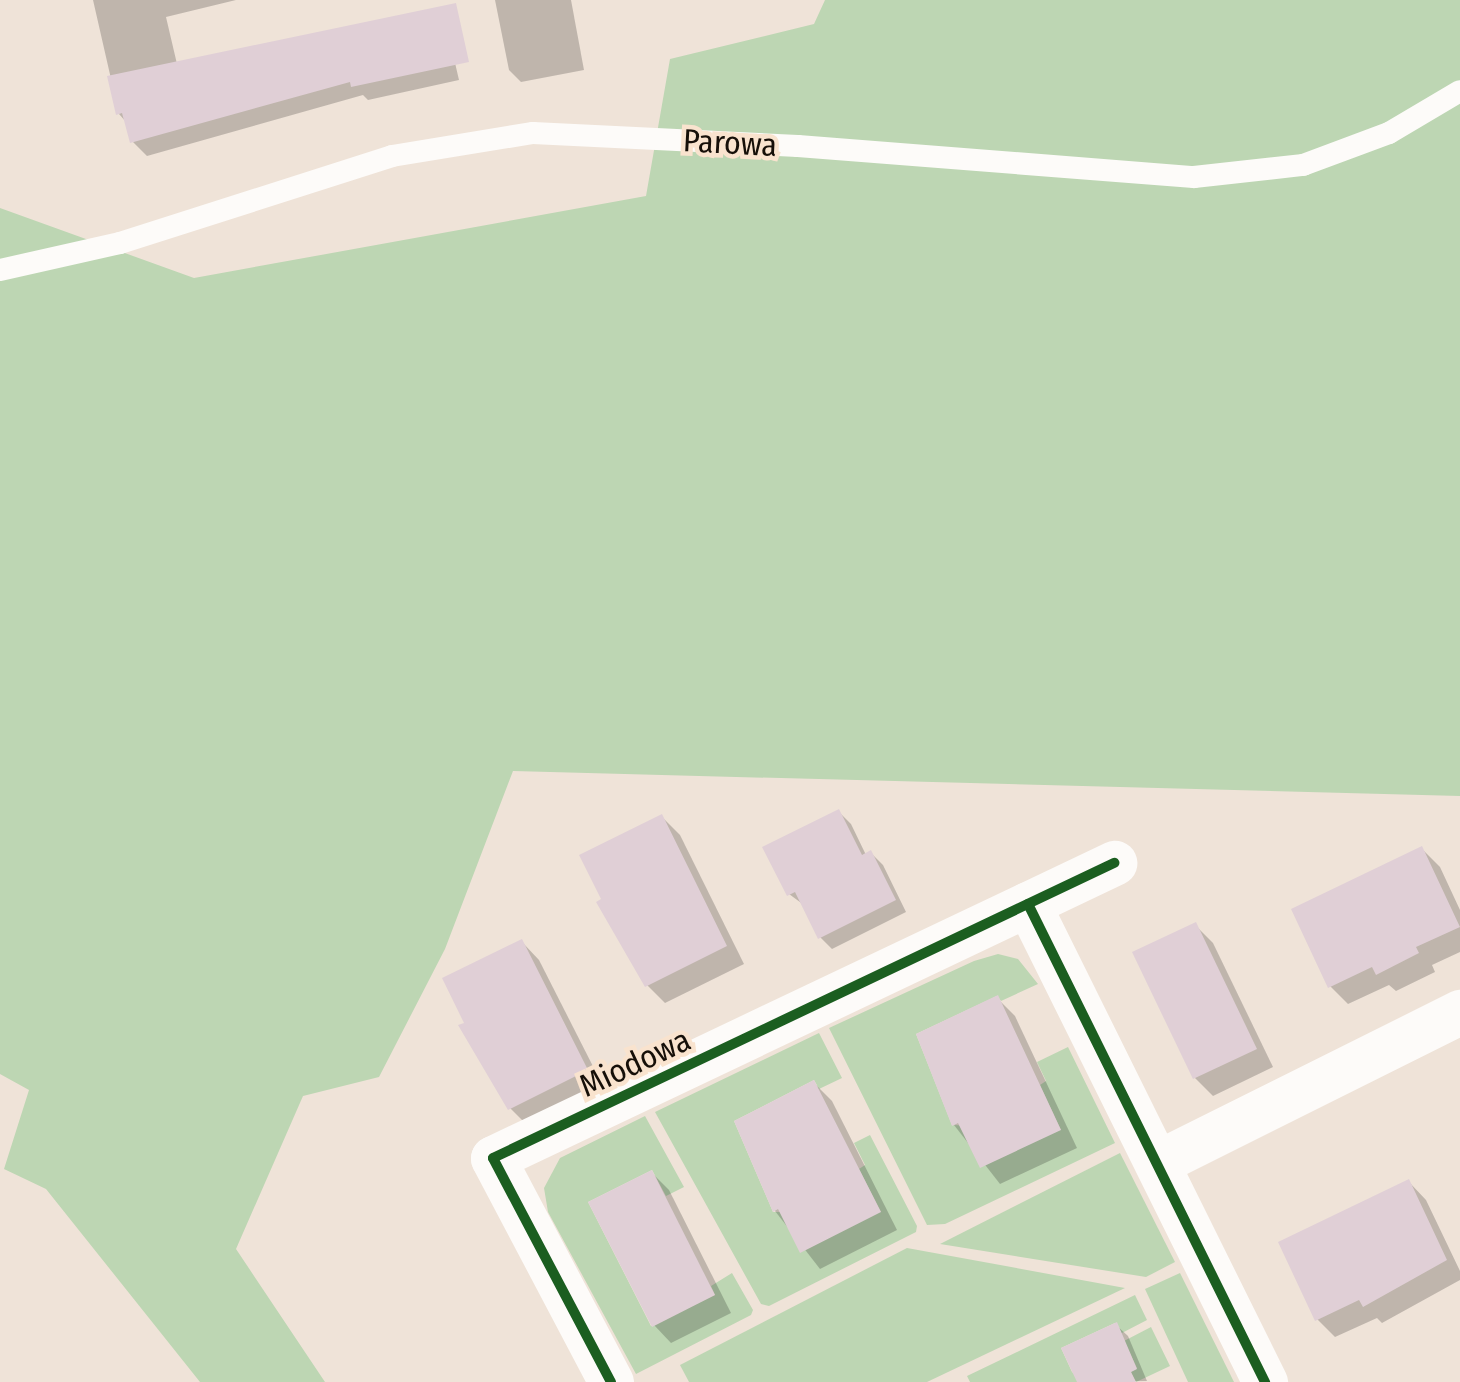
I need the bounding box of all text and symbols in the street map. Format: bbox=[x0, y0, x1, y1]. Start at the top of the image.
street label: Parowa bbox=[682, 121, 778, 165]
street label: Miodowa bbox=[573, 1021, 697, 1105]

